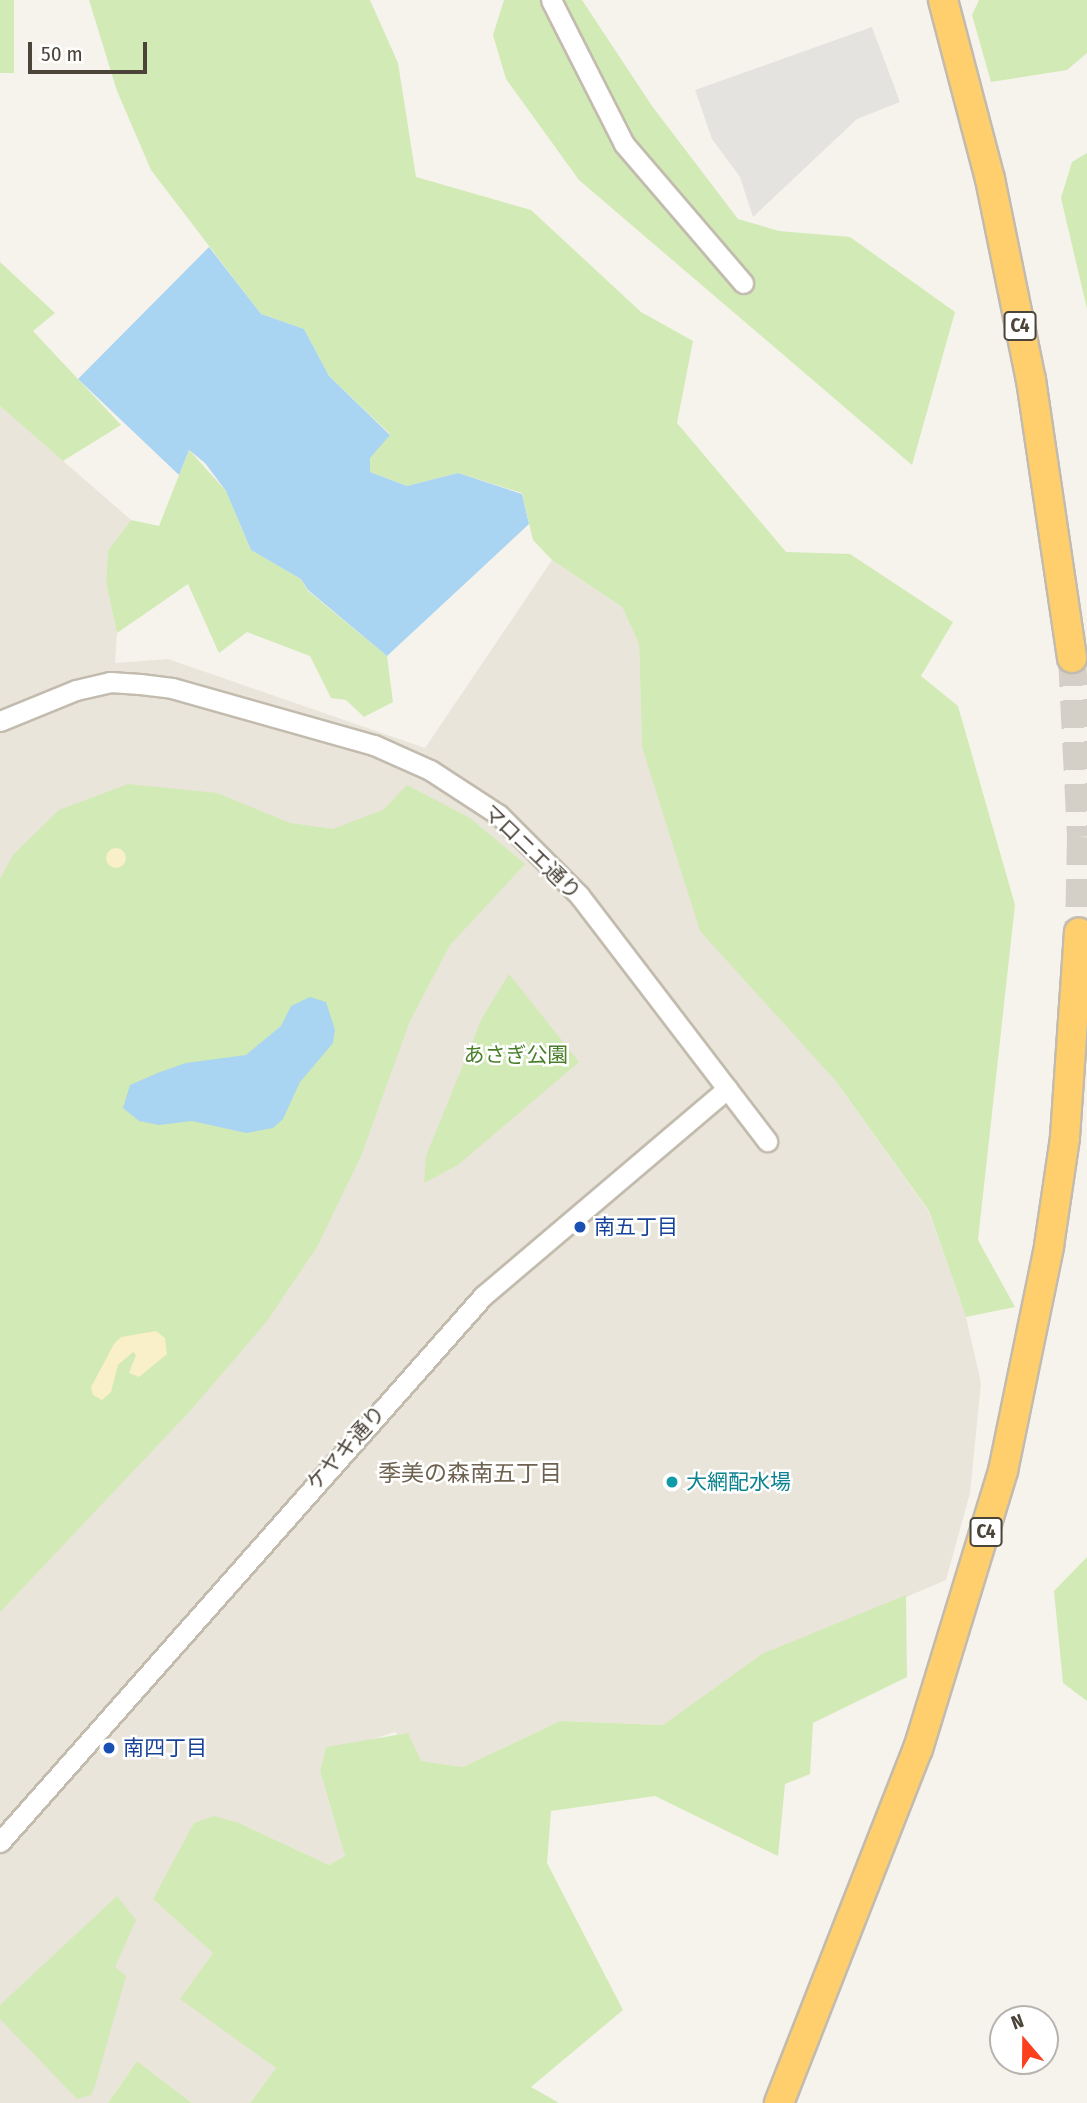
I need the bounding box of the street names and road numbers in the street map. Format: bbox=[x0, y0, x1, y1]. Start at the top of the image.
road number: C4 bbox=[1002, 310, 1038, 342]
street label: マロニエ通り bbox=[478, 799, 586, 905]
street label: ケヤキ通り bbox=[302, 1401, 390, 1495]
road number: C4 bbox=[968, 1516, 1004, 1548]

